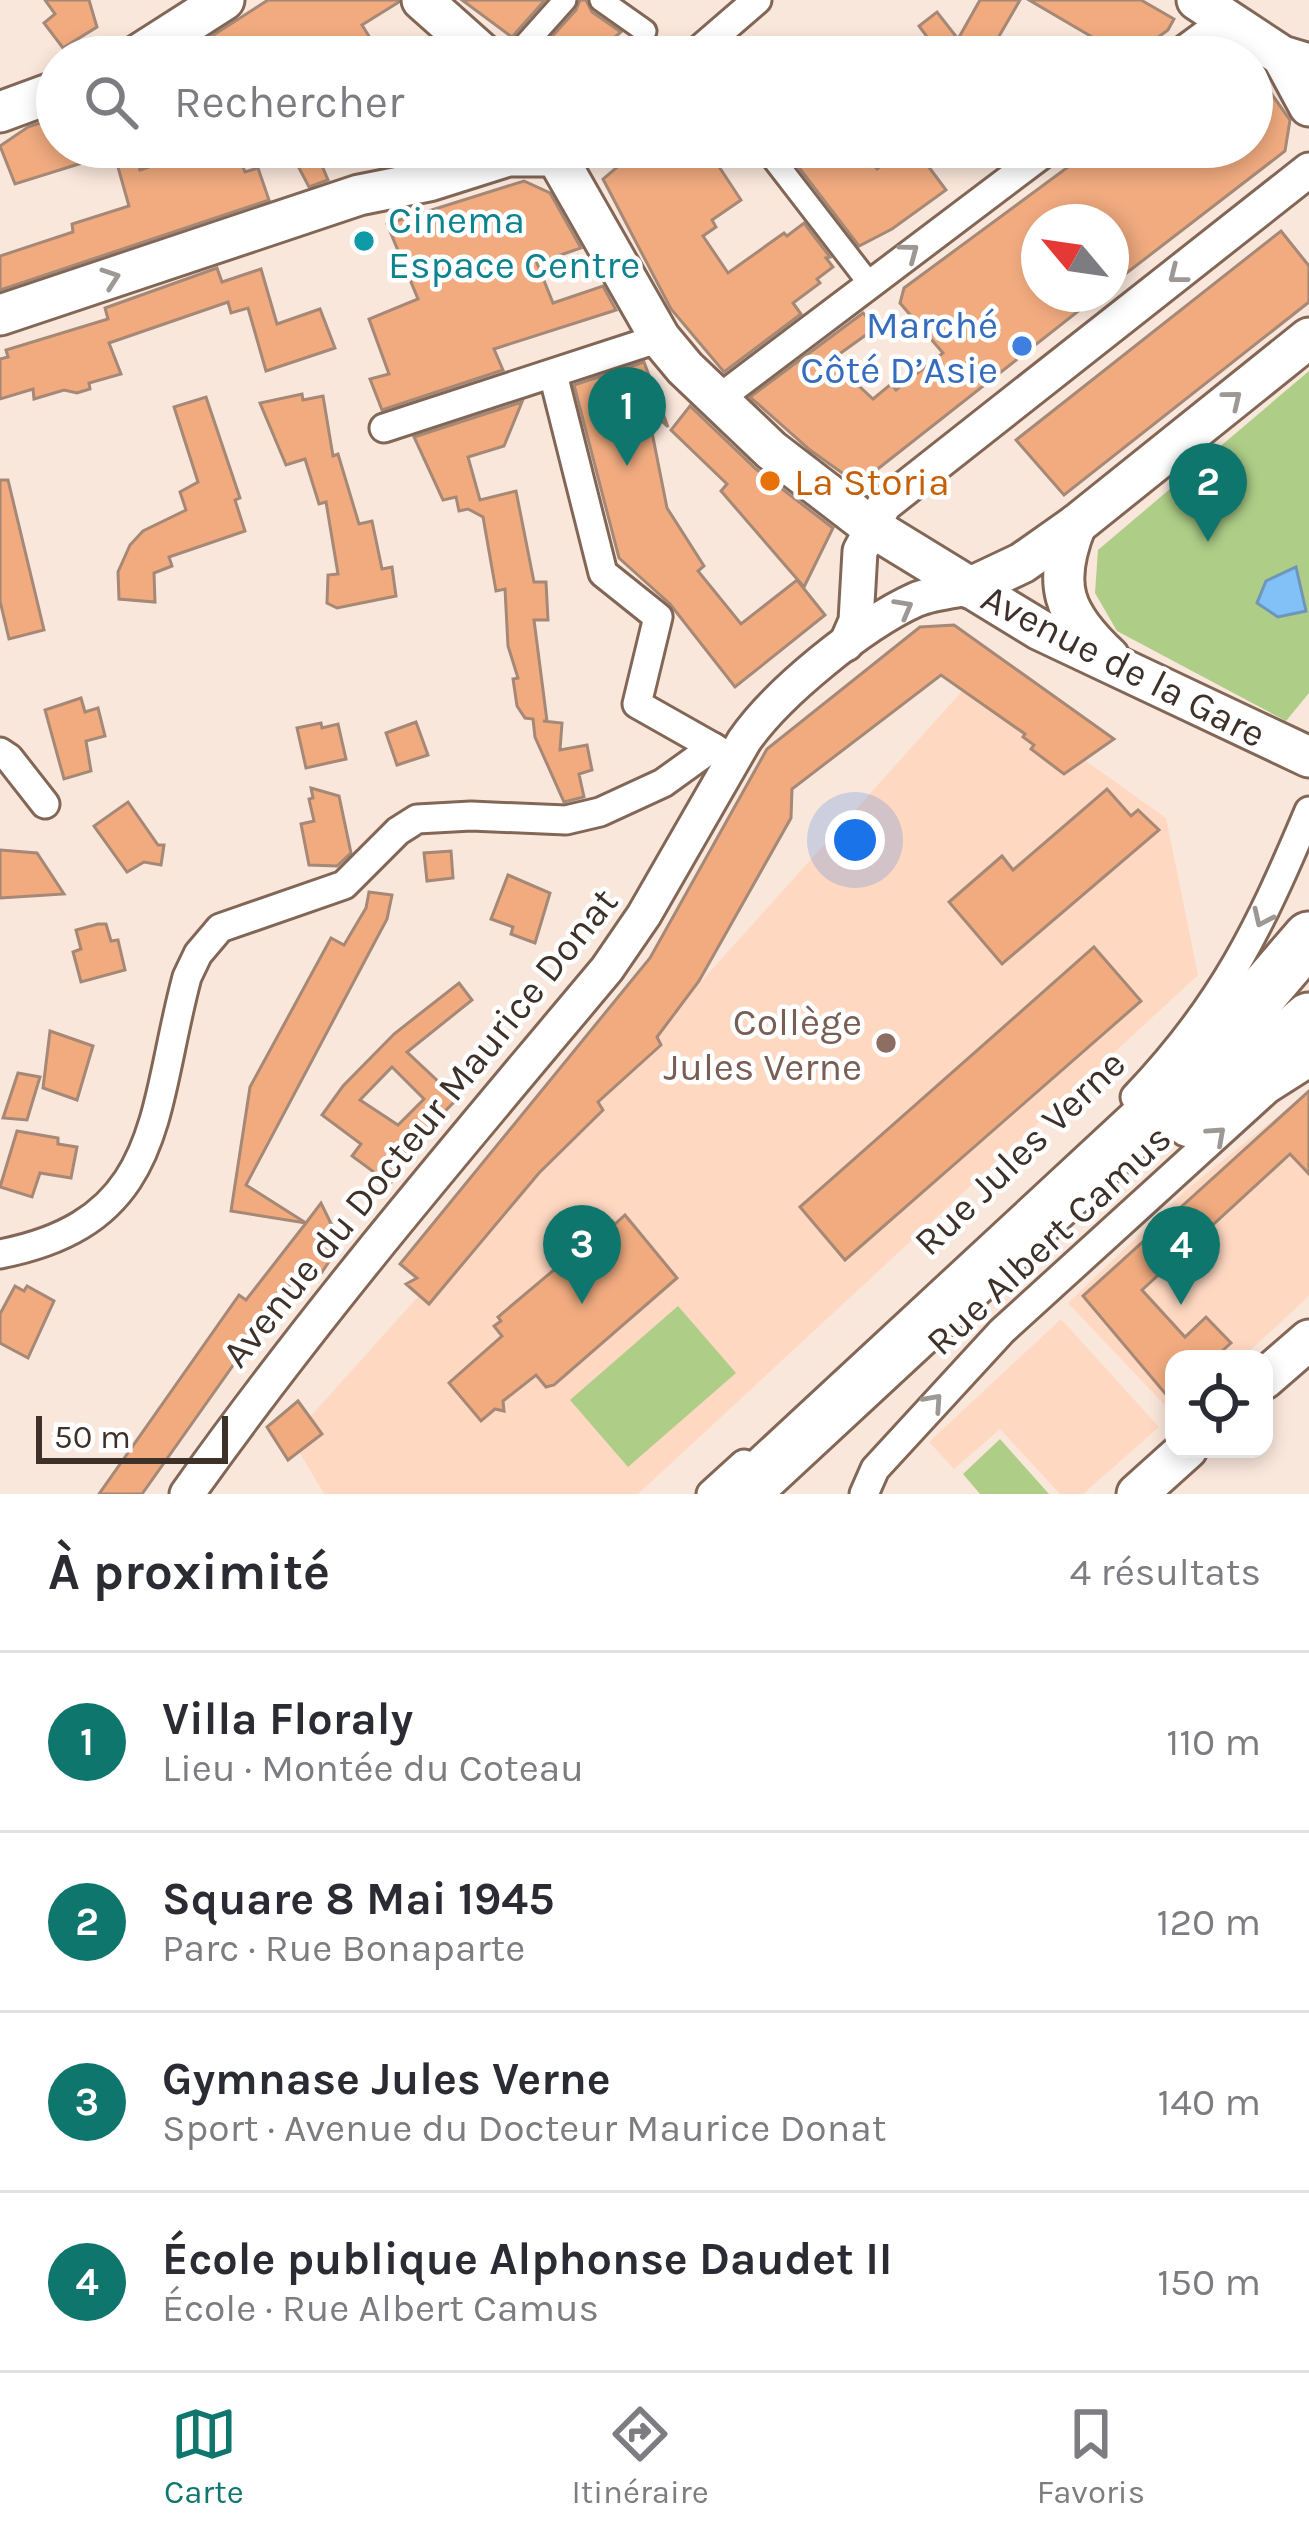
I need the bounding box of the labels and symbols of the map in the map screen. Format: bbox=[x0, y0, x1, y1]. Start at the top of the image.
place label: Cinema Espace Centre bbox=[388, 197, 640, 288]
north arrow bbox=[1021, 204, 1129, 312]
marker: Cinema Espace Centre bbox=[351, 228, 377, 254]
one-way arrow bbox=[897, 244, 919, 266]
one-way arrow bbox=[1168, 261, 1190, 282]
one-way arrow bbox=[100, 268, 121, 293]
place label: Marché Côté D’Asie bbox=[800, 302, 998, 393]
marker: Marché Côté D’Asie bbox=[1009, 333, 1035, 359]
pin: 1 bbox=[588, 367, 666, 466]
one-way arrow bbox=[1220, 392, 1242, 413]
pin: 2 bbox=[1169, 443, 1247, 542]
place label: La Storia bbox=[794, 459, 950, 505]
marker: La Storia bbox=[757, 468, 783, 494]
street label: Avenue de la Gare bbox=[974, 574, 1273, 757]
one-way arrow bbox=[892, 599, 913, 622]
your location bbox=[825, 810, 885, 870]
street label: Avenue du Docteur Maurice Donat bbox=[212, 879, 627, 1376]
one-way arrow bbox=[1252, 906, 1276, 927]
place label: Collège Jules Verne bbox=[664, 999, 862, 1090]
marker: Collège Jules Verne bbox=[873, 1030, 899, 1056]
street label: Rue Jules Verne bbox=[905, 1041, 1135, 1265]
street label: Rue Albert Camus bbox=[917, 1115, 1180, 1365]
one-way arrow bbox=[1203, 1128, 1225, 1149]
pin: 3 bbox=[543, 1205, 621, 1304]
pin: 4 bbox=[1142, 1206, 1220, 1305]
one-way arrow bbox=[920, 1395, 941, 1416]
scale bar bbox=[36, 1410, 228, 1463]

